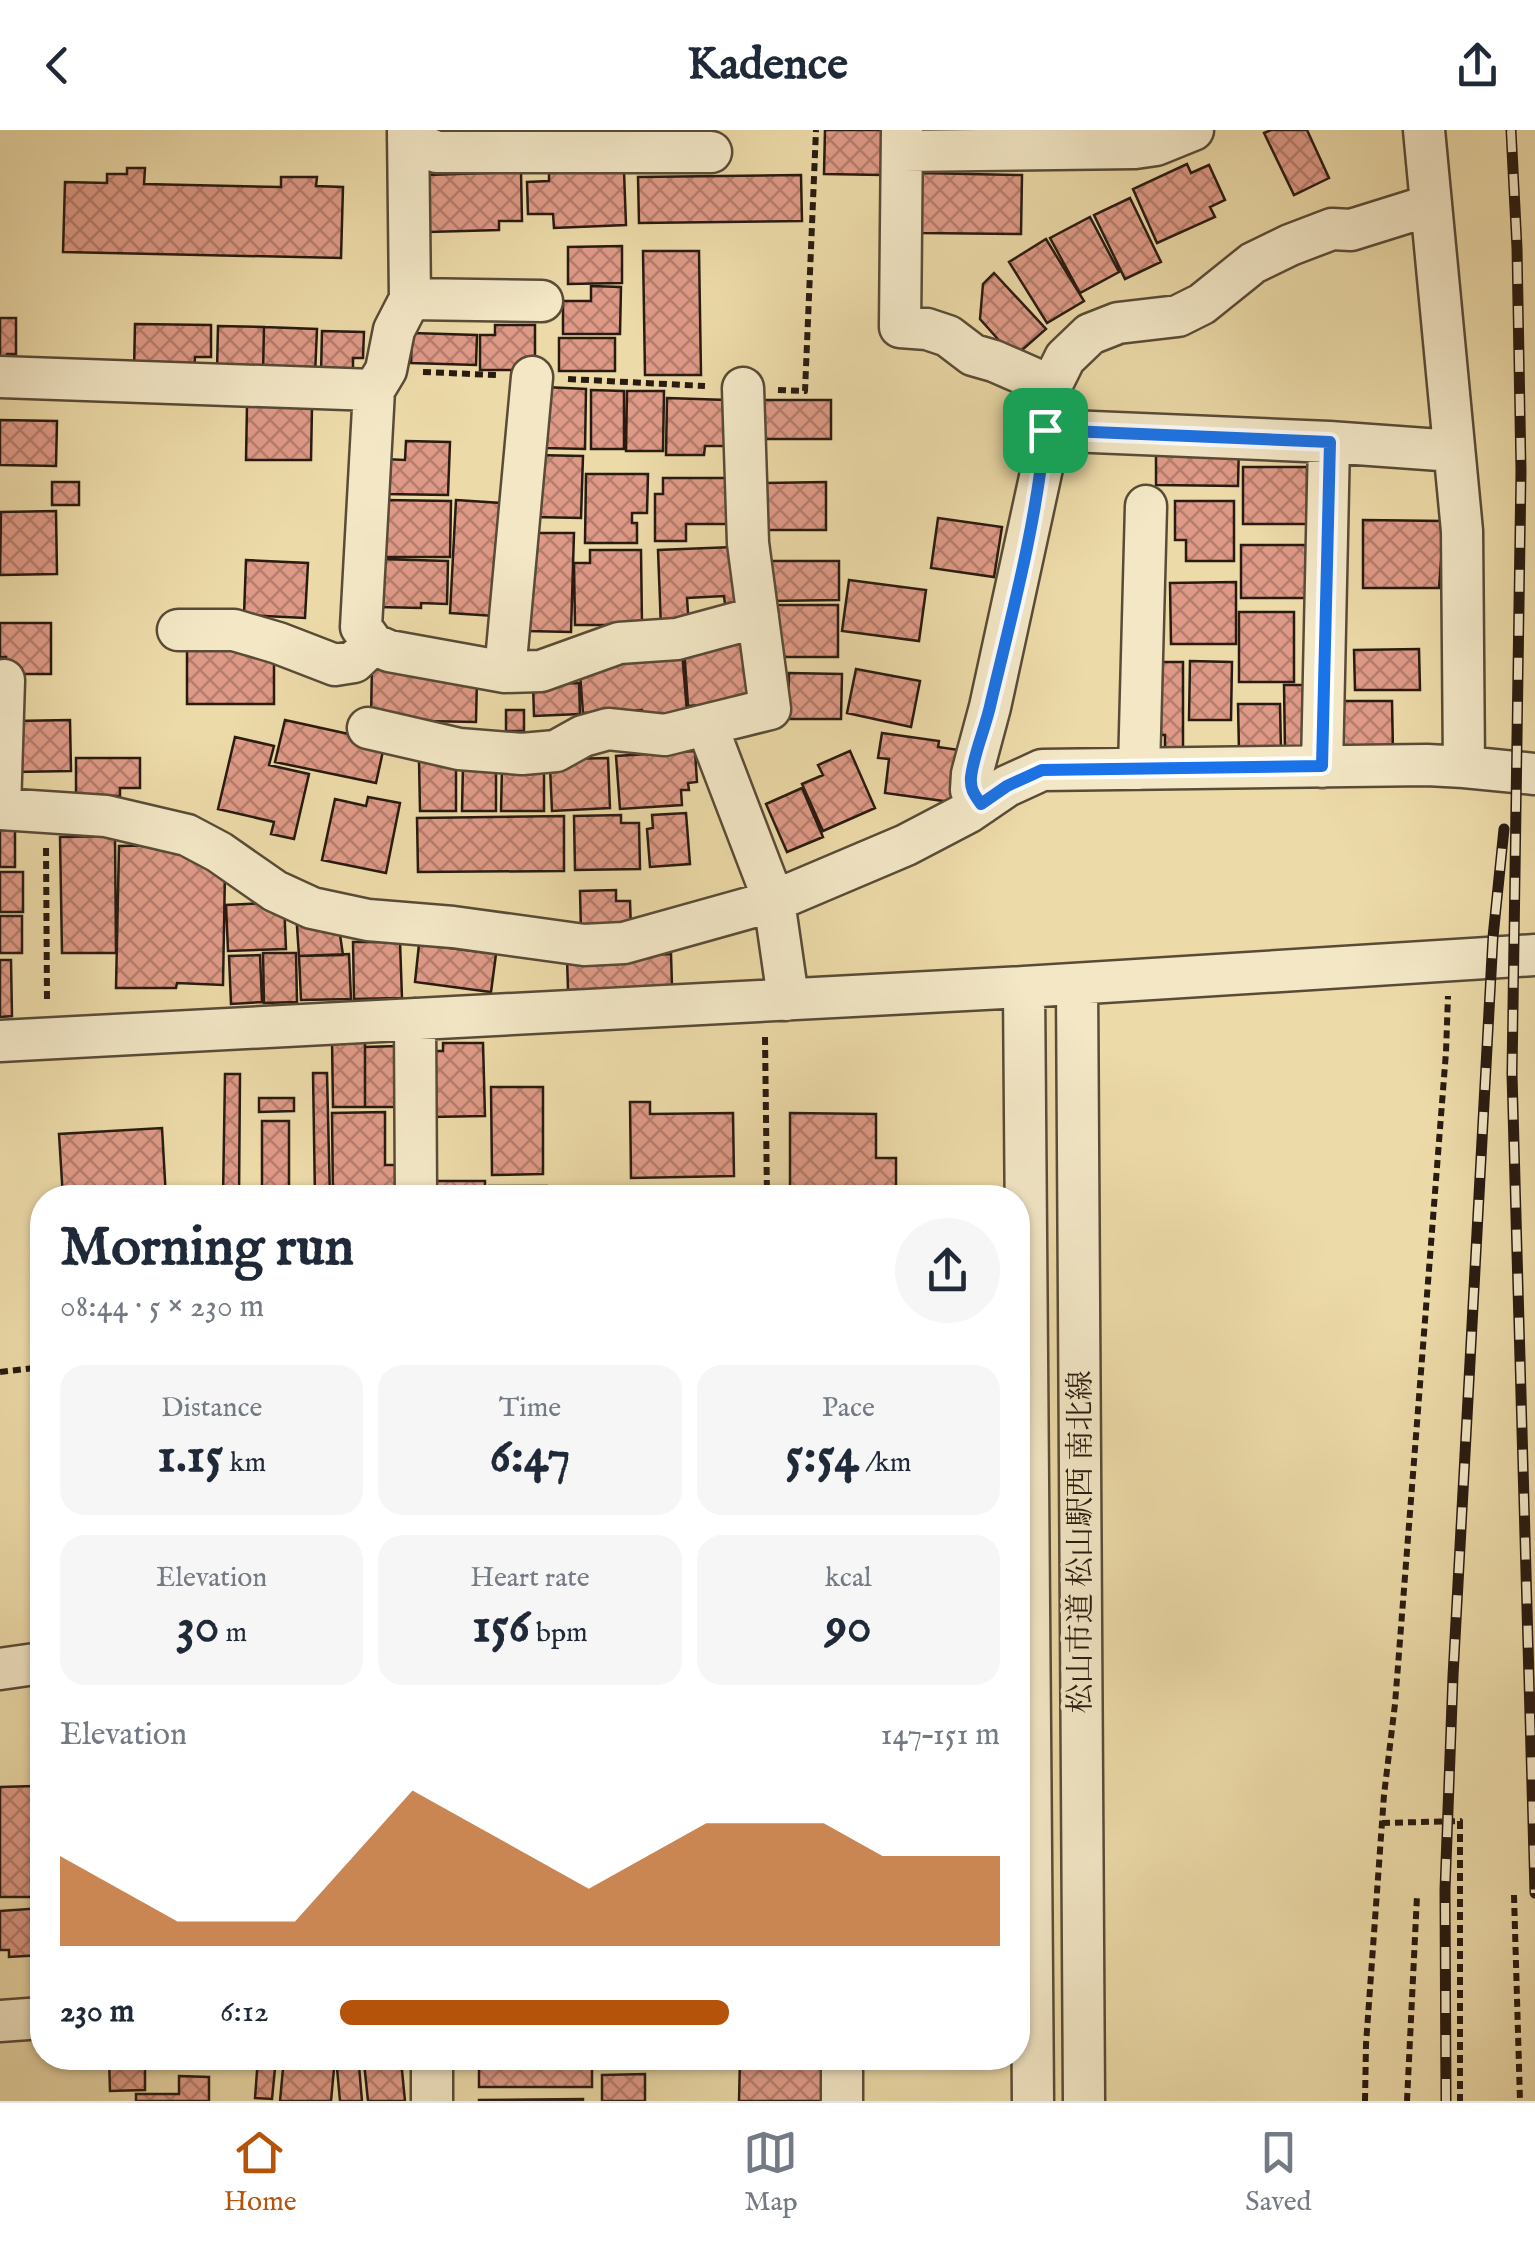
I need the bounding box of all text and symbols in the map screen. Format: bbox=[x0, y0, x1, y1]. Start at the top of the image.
text: Kadence bbox=[687, 37, 848, 94]
icon: back bbox=[30, 38, 85, 93]
icon: share bbox=[1450, 38, 1505, 93]
pin bbox=[1003, 388, 1088, 473]
icon: arrive bbox=[1018, 403, 1073, 458]
text: Morning run bbox=[60, 1214, 354, 1284]
button: share bbox=[895, 1218, 1000, 1323]
text: 08:44 · 5 × 230 m bbox=[60, 1287, 264, 1328]
street label: 松山市道 松山駅西 南北線 bbox=[1063, 1370, 1101, 1714]
text: Distance bbox=[161, 1391, 262, 1426]
text: Time bbox=[499, 1391, 561, 1426]
text: Pace bbox=[822, 1391, 875, 1426]
text: 1.15 bbox=[157, 1426, 223, 1489]
text: 6:47 bbox=[490, 1426, 570, 1489]
text: 5:54 bbox=[785, 1426, 859, 1489]
text: km bbox=[223, 1446, 266, 1481]
text: /km bbox=[859, 1446, 911, 1481]
text: Elevation bbox=[156, 1561, 267, 1596]
text: Heart rate bbox=[470, 1561, 590, 1596]
text: kcal bbox=[825, 1561, 872, 1596]
text: 30 bbox=[176, 1596, 219, 1659]
text: 156 bbox=[472, 1596, 530, 1659]
text: 90 bbox=[825, 1596, 872, 1659]
text: m bbox=[219, 1616, 247, 1651]
text: bpm bbox=[530, 1616, 588, 1651]
text: Elevation bbox=[60, 1715, 187, 1756]
text: 147–151 m bbox=[881, 1715, 1000, 1756]
text: 230 m bbox=[60, 1992, 134, 2033]
text: 6:12 bbox=[220, 1992, 269, 2033]
tab: Home bbox=[223, 2125, 297, 2220]
tab: Map bbox=[743, 2125, 798, 2220]
tab: Saved bbox=[1245, 2125, 1312, 2220]

